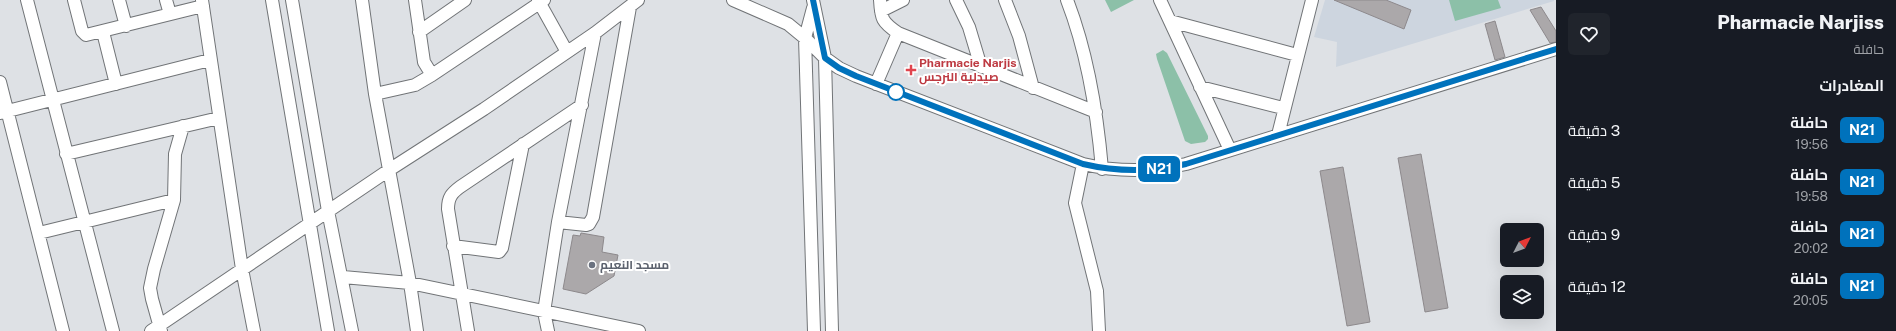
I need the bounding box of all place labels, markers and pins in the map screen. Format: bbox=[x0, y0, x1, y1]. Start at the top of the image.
place label: Pharmacie Narjis صيدلية النرجس bbox=[919, 56, 1017, 85]
marker: Pharmacie Narjis صيدلية النرجس bbox=[906, 65, 916, 75]
unlabelled marker bbox=[887, 83, 905, 101]
place label: مسجد النعيم bbox=[600, 258, 669, 273]
marker: مسجد النعيم bbox=[587, 260, 597, 270]

